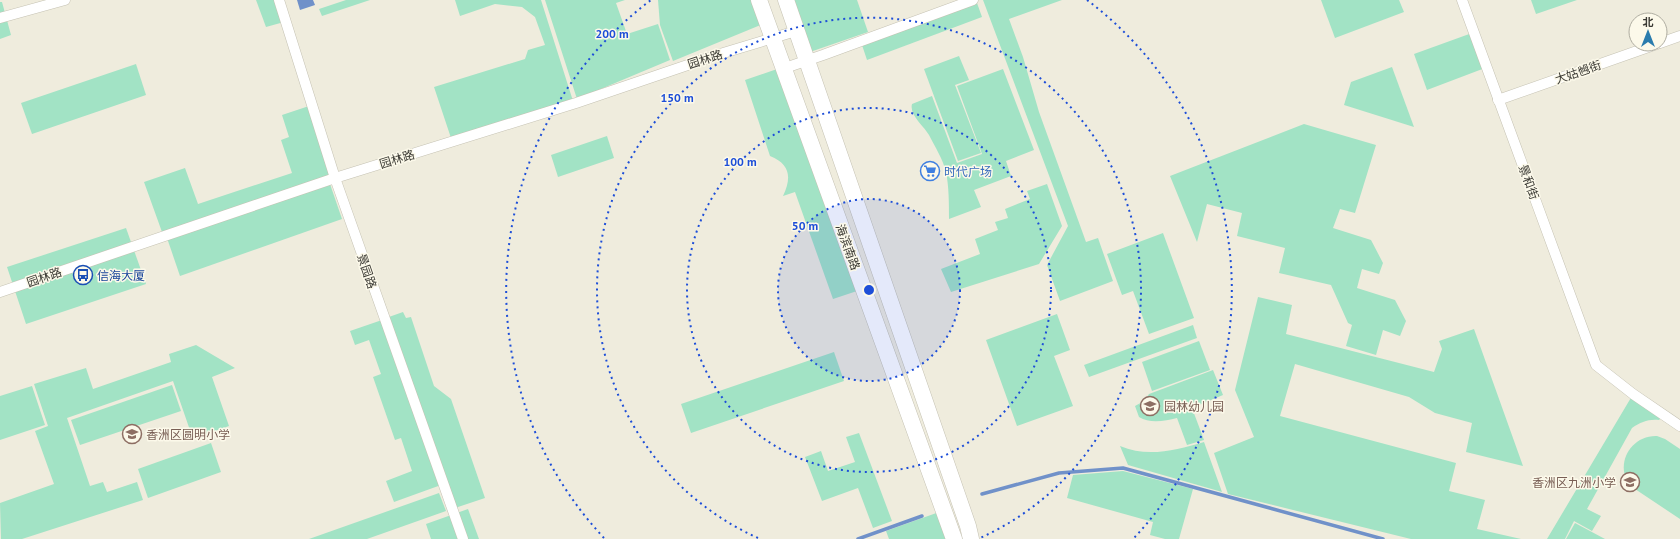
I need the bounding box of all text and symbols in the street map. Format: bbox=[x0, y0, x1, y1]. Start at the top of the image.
north arrow bbox=[1628, 12, 1668, 52]
text: 北 bbox=[1643, 15, 1654, 29]
text: 200 m bbox=[595, 26, 629, 41]
street label: 园林路 bbox=[686, 46, 724, 72]
street label: 大姑乸街 bbox=[1553, 57, 1603, 87]
text: 150 m bbox=[660, 90, 694, 105]
street label: 园林路 bbox=[378, 147, 416, 171]
text: 100 m bbox=[723, 154, 757, 169]
supermarket icon: 时代广场 bbox=[919, 160, 941, 182]
street label: 景和街 bbox=[1516, 163, 1542, 201]
place label: 时代广场 bbox=[944, 164, 992, 179]
text: 50 m bbox=[792, 218, 818, 233]
street label: 海滨南路 bbox=[833, 222, 863, 272]
street label: 景园路 bbox=[354, 252, 380, 290]
street label: 园林路 bbox=[25, 264, 63, 290]
bus stop icon: 信海大厦 bbox=[72, 264, 94, 286]
place label: 信海大厦 bbox=[97, 268, 145, 283]
centre of rings bbox=[862, 283, 876, 297]
school or university icon: 园林幼儿园 bbox=[1139, 395, 1161, 417]
place label: 园林幼儿园 bbox=[1164, 399, 1224, 414]
school or university icon: 香洲区圆明小学 bbox=[121, 423, 143, 445]
place label: 香洲区圆明小学 bbox=[146, 427, 230, 442]
school or university icon: 香洲区九洲小学 bbox=[1619, 471, 1641, 493]
place label: 香洲区九洲小学 bbox=[1532, 475, 1616, 490]

